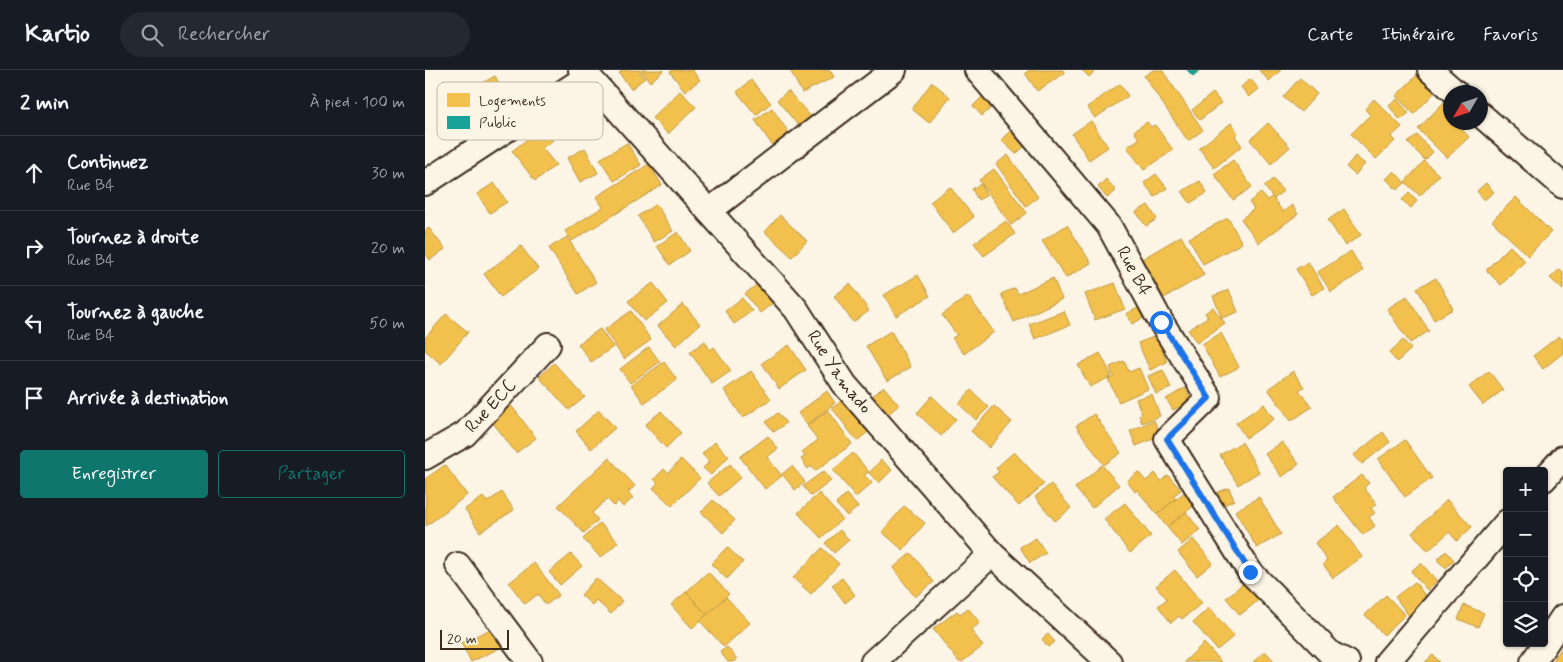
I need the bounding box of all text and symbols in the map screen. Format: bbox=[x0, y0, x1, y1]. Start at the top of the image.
search box bbox=[120, 12, 470, 57]
text: Kartio bbox=[25, 19, 90, 50]
icon: search bbox=[138, 21, 166, 49]
text: Rechercher bbox=[178, 22, 270, 47]
text: Carte bbox=[1307, 23, 1353, 47]
text: Itinéraire bbox=[1381, 23, 1455, 47]
text: Favoris bbox=[1483, 23, 1538, 47]
legend bbox=[437, 82, 603, 140]
north arrow bbox=[1443, 85, 1488, 130]
text: 2 min bbox=[20, 89, 69, 117]
text: À pied · 100 m bbox=[310, 92, 405, 113]
text: Logements bbox=[479, 92, 546, 112]
text: Public bbox=[479, 114, 516, 132]
text: Continuez bbox=[67, 150, 148, 175]
icon: ahead bbox=[20, 159, 48, 187]
text: 30 m bbox=[372, 163, 405, 184]
text: Rue B4 bbox=[67, 175, 115, 196]
text: Tournez à droite bbox=[67, 225, 199, 250]
icon: right bbox=[20, 234, 48, 262]
text: 20 m bbox=[371, 238, 405, 259]
street label: Rue B4 bbox=[1110, 242, 1157, 301]
text: Rue B4 bbox=[67, 250, 115, 271]
text: Tournez à gauche bbox=[67, 300, 204, 325]
icon: left bbox=[20, 309, 48, 337]
route start bbox=[1150, 311, 1173, 334]
text: 50 m bbox=[369, 313, 405, 334]
text: Rue B4 bbox=[67, 325, 115, 346]
street label: Rue Yamado bbox=[801, 326, 877, 419]
street label: Rue ECC bbox=[460, 374, 522, 438]
icon: arrive bbox=[20, 384, 48, 412]
text: Arrivée à destination bbox=[67, 386, 228, 411]
button: Enregistrer bbox=[20, 450, 208, 498]
button: Partager bbox=[218, 450, 405, 498]
map controls bbox=[1503, 467, 1548, 647]
button: + bbox=[1503, 467, 1548, 512]
button: − bbox=[1503, 512, 1548, 557]
button: locate bbox=[1503, 557, 1548, 602]
route end bbox=[1239, 561, 1262, 584]
button: layers bbox=[1503, 602, 1548, 647]
scale bar bbox=[440, 627, 509, 650]
text: 20 m bbox=[447, 630, 477, 648]

